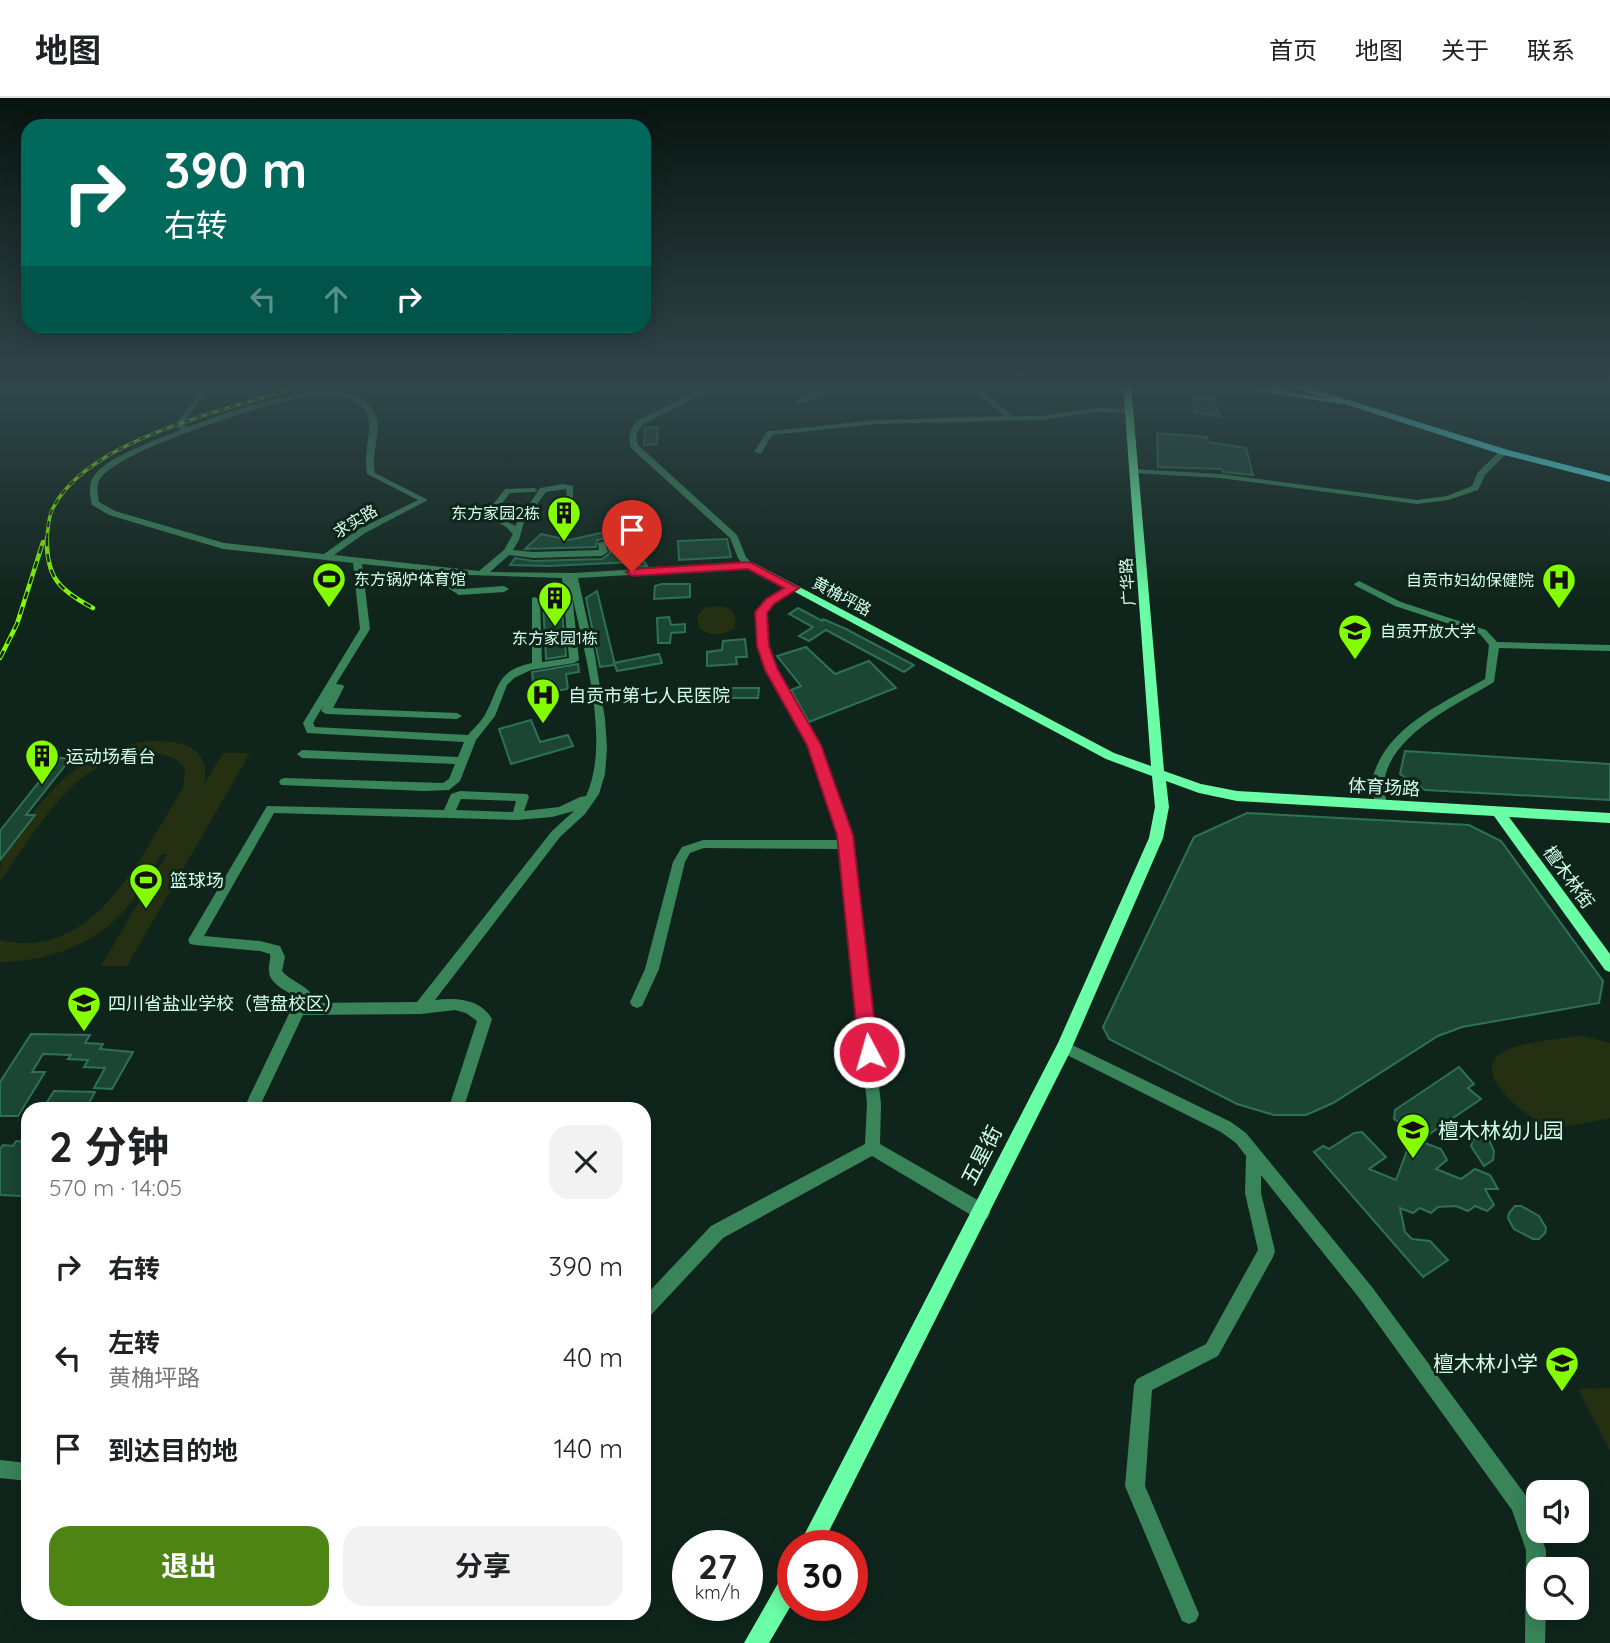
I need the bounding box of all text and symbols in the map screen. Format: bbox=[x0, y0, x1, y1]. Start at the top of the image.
text: 地图 bbox=[35, 29, 101, 70]
text: 首页 bbox=[1269, 35, 1317, 65]
text: 地图 bbox=[1355, 35, 1403, 65]
text: 关于 bbox=[1441, 35, 1489, 65]
text: 联系 bbox=[1527, 35, 1575, 65]
text: 390 m bbox=[164, 139, 307, 200]
icon: right bbox=[49, 147, 140, 238]
text: 右转 bbox=[164, 205, 228, 245]
icon: left bbox=[244, 280, 282, 318]
icon: ahead bbox=[317, 280, 355, 318]
icon: right bbox=[390, 280, 428, 318]
building icon: 东方家园2栋 bbox=[545, 494, 583, 543]
street label: 求实路 bbox=[329, 500, 381, 542]
pin bbox=[602, 500, 662, 572]
place label: 东方家园2栋 bbox=[451, 503, 540, 523]
icon: arrive bbox=[613, 511, 651, 549]
street label: 广华路 bbox=[1115, 557, 1139, 607]
sports icon: 东方锅炉体育馆 bbox=[310, 560, 348, 609]
hospital icon: 自贡市妇幼保健院 bbox=[1540, 561, 1578, 610]
place label: 东方锅炉体育馆 bbox=[354, 569, 466, 589]
place label: 自贡市妇幼保健院 bbox=[1406, 570, 1534, 590]
street label: 黄桷坪路 bbox=[809, 572, 875, 620]
building icon: 东方家园1栋 bbox=[536, 579, 574, 628]
school or university icon: 自贡开放大学 bbox=[1336, 612, 1374, 661]
place label: 自贡开放大学 bbox=[1380, 621, 1476, 641]
place label: 东方家园1栋 bbox=[512, 628, 598, 648]
hospital icon: 自贡市第七人民医院 bbox=[524, 676, 562, 725]
place label: 自贡市第七人民医院 bbox=[568, 684, 730, 707]
building icon: 运动场看台 bbox=[23, 737, 61, 786]
place label: 运动场看台 bbox=[66, 745, 156, 768]
street label: 体育场路 bbox=[1347, 774, 1421, 800]
street label: 檀木林街 bbox=[1539, 841, 1599, 913]
sports icon: 篮球场 bbox=[127, 861, 165, 910]
place label: 篮球场 bbox=[170, 869, 224, 892]
school or university icon: 四川省盐业学校（营盘校区） bbox=[65, 984, 103, 1033]
place label: 四川省盐业学校（营盘校区） bbox=[108, 992, 342, 1015]
position arrow bbox=[832, 1015, 906, 1089]
school or university icon: 檀木林幼儿园 bbox=[1394, 1111, 1432, 1160]
place label: 檀木林幼儿园 bbox=[1438, 1117, 1564, 1143]
text: 2 分钟 bbox=[49, 1120, 169, 1173]
street label: 五星街 bbox=[955, 1121, 1007, 1189]
button: close bbox=[549, 1125, 623, 1199]
text: 570 m · 14:05 bbox=[49, 1173, 182, 1202]
icon: right bbox=[49, 1248, 87, 1286]
text: 390 m bbox=[549, 1250, 623, 1283]
text: 右转 bbox=[108, 1252, 160, 1285]
text: 左转 bbox=[108, 1326, 160, 1359]
icon: left bbox=[49, 1339, 87, 1377]
text: 40 m bbox=[563, 1341, 623, 1374]
school or university icon: 檀木林小学 bbox=[1543, 1344, 1581, 1393]
place label: 檀木林小学 bbox=[1433, 1350, 1538, 1376]
text: 黄桷坪路 bbox=[108, 1363, 200, 1392]
icon: arrive bbox=[49, 1430, 87, 1468]
text: 140 m bbox=[554, 1432, 623, 1465]
text: 到达目的地 bbox=[108, 1434, 238, 1467]
map controls bbox=[1526, 1480, 1589, 1620]
button: sound bbox=[1526, 1480, 1589, 1543]
button: 退出 bbox=[49, 1526, 329, 1606]
button: 分享 bbox=[343, 1526, 623, 1606]
speed limit sign: 30 bbox=[777, 1530, 868, 1621]
text: 27 bbox=[698, 1544, 737, 1588]
button: search bbox=[1526, 1557, 1589, 1620]
text: km/h bbox=[695, 1581, 740, 1604]

